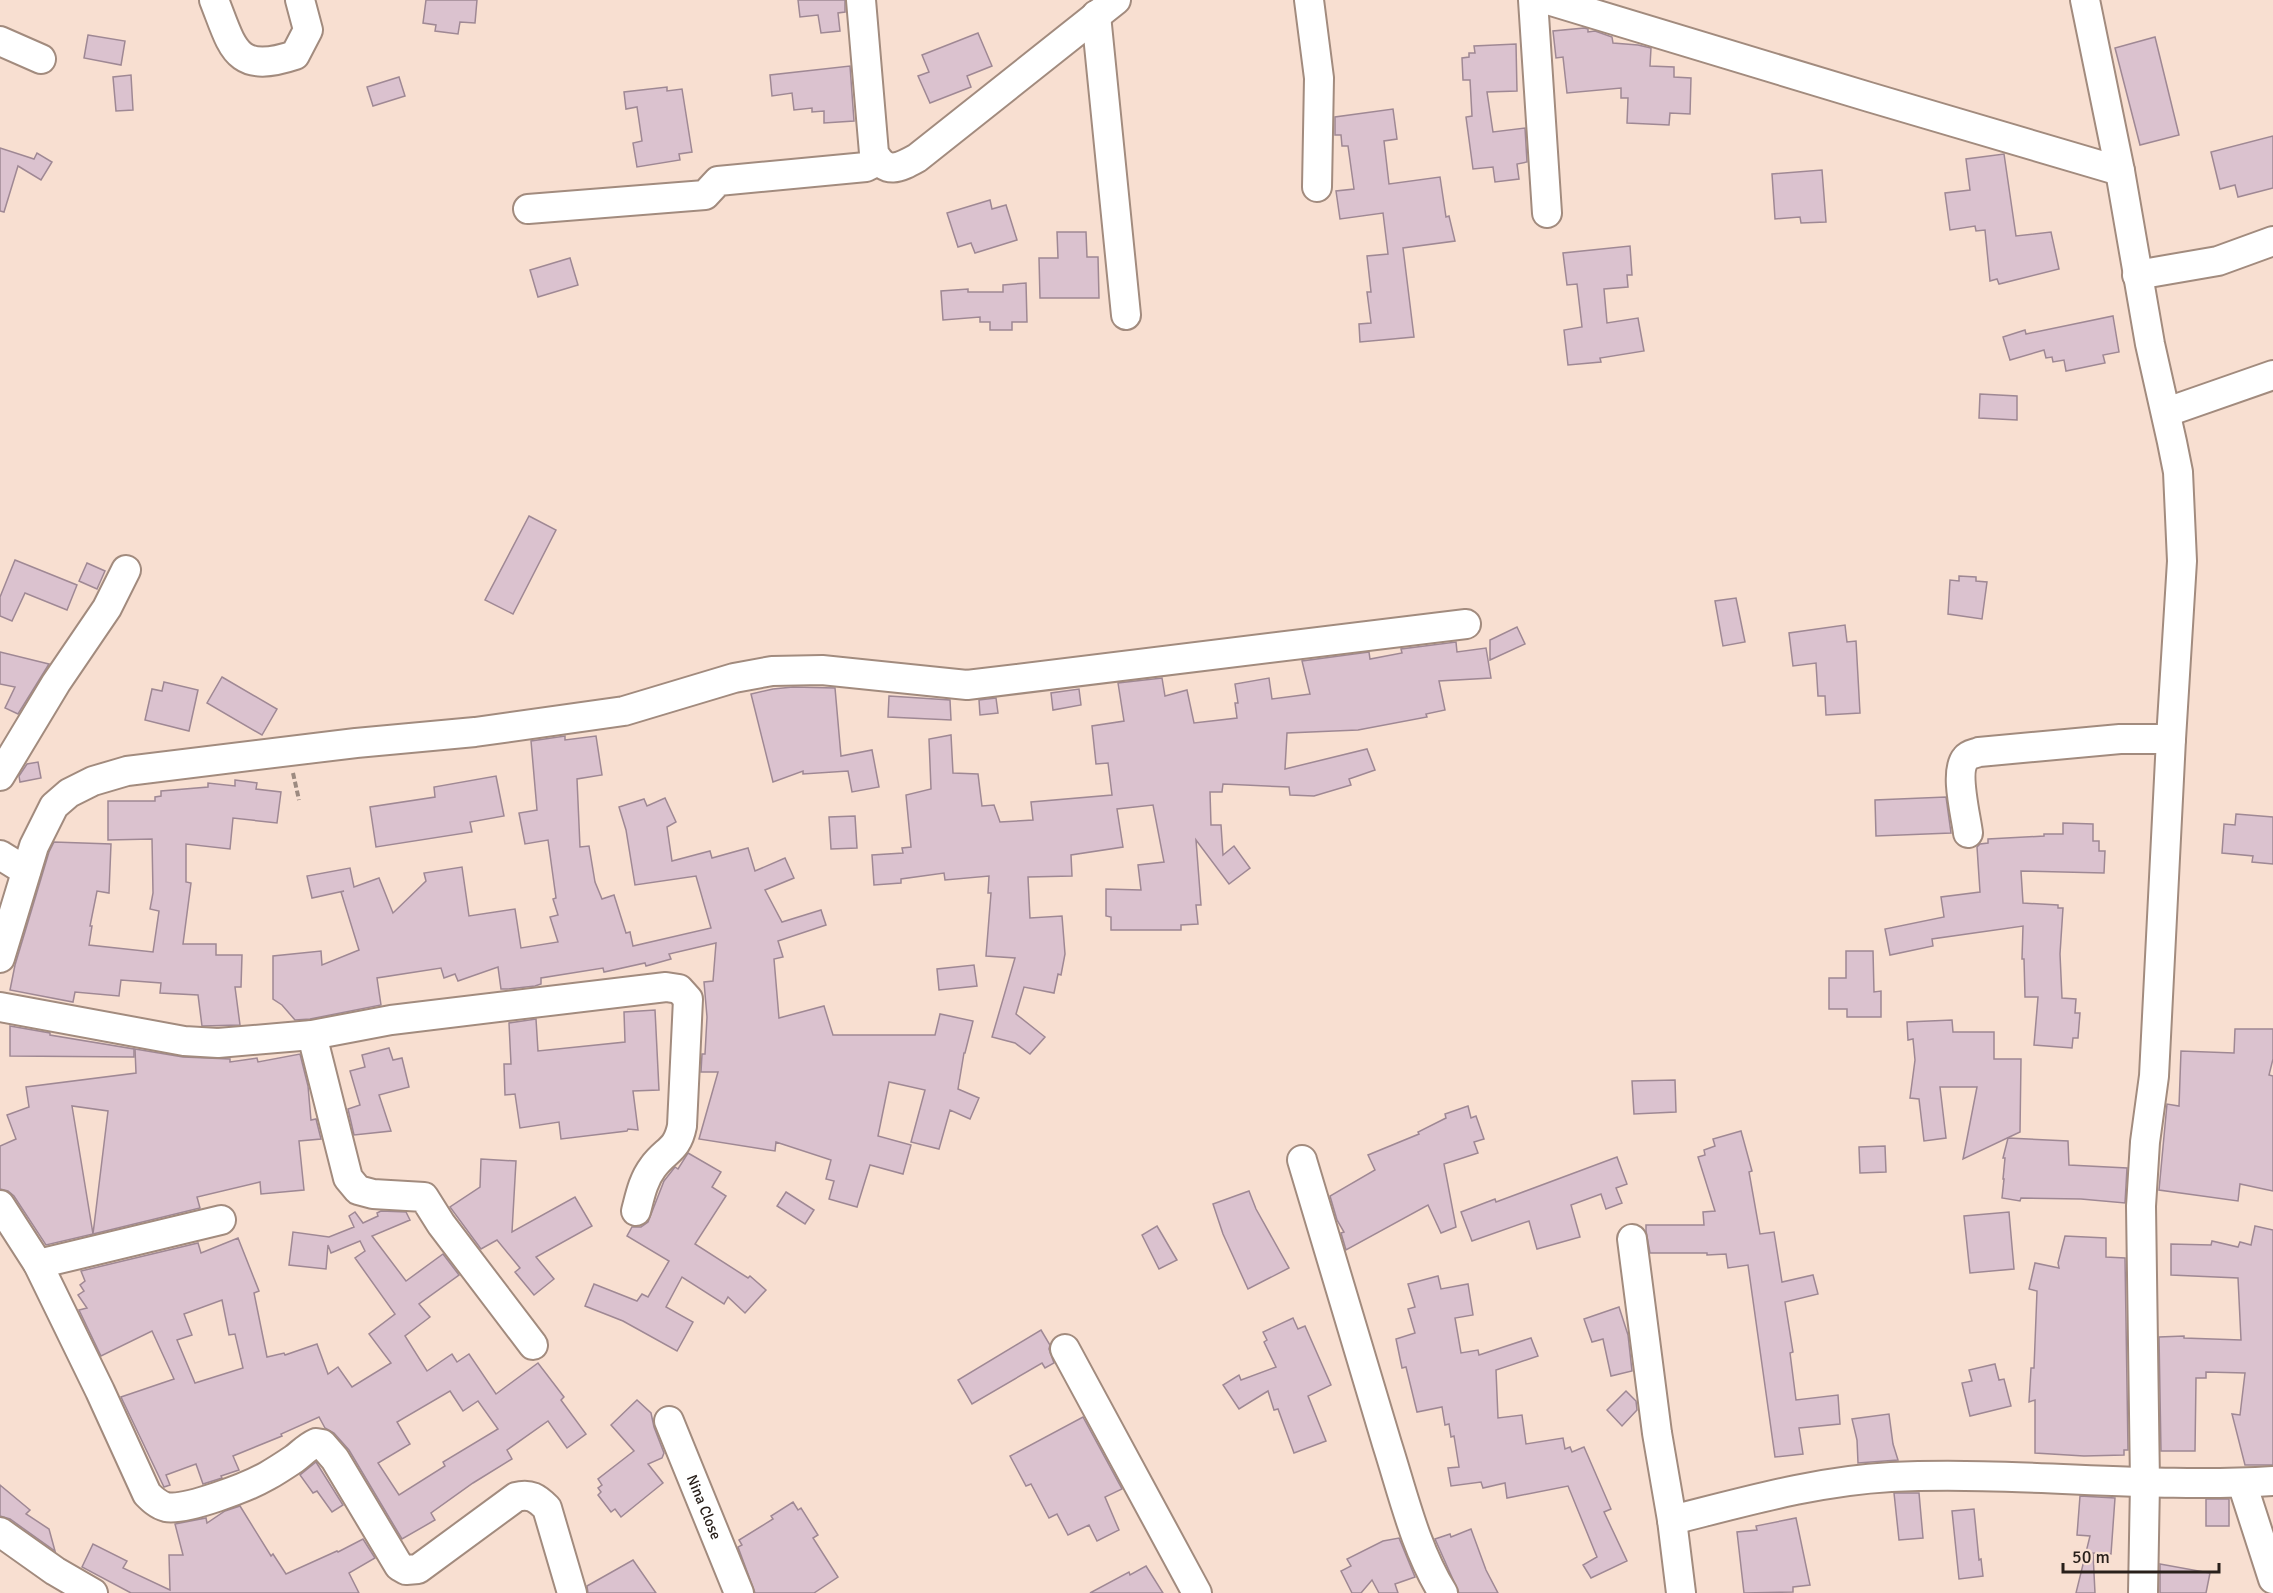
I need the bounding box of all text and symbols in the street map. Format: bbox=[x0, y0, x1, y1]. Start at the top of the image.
street label: Nina Close bbox=[683, 1472, 725, 1542]
scale bar bbox=[2063, 1536, 2219, 1574]
text: 50 m bbox=[2072, 1546, 2110, 1568]

